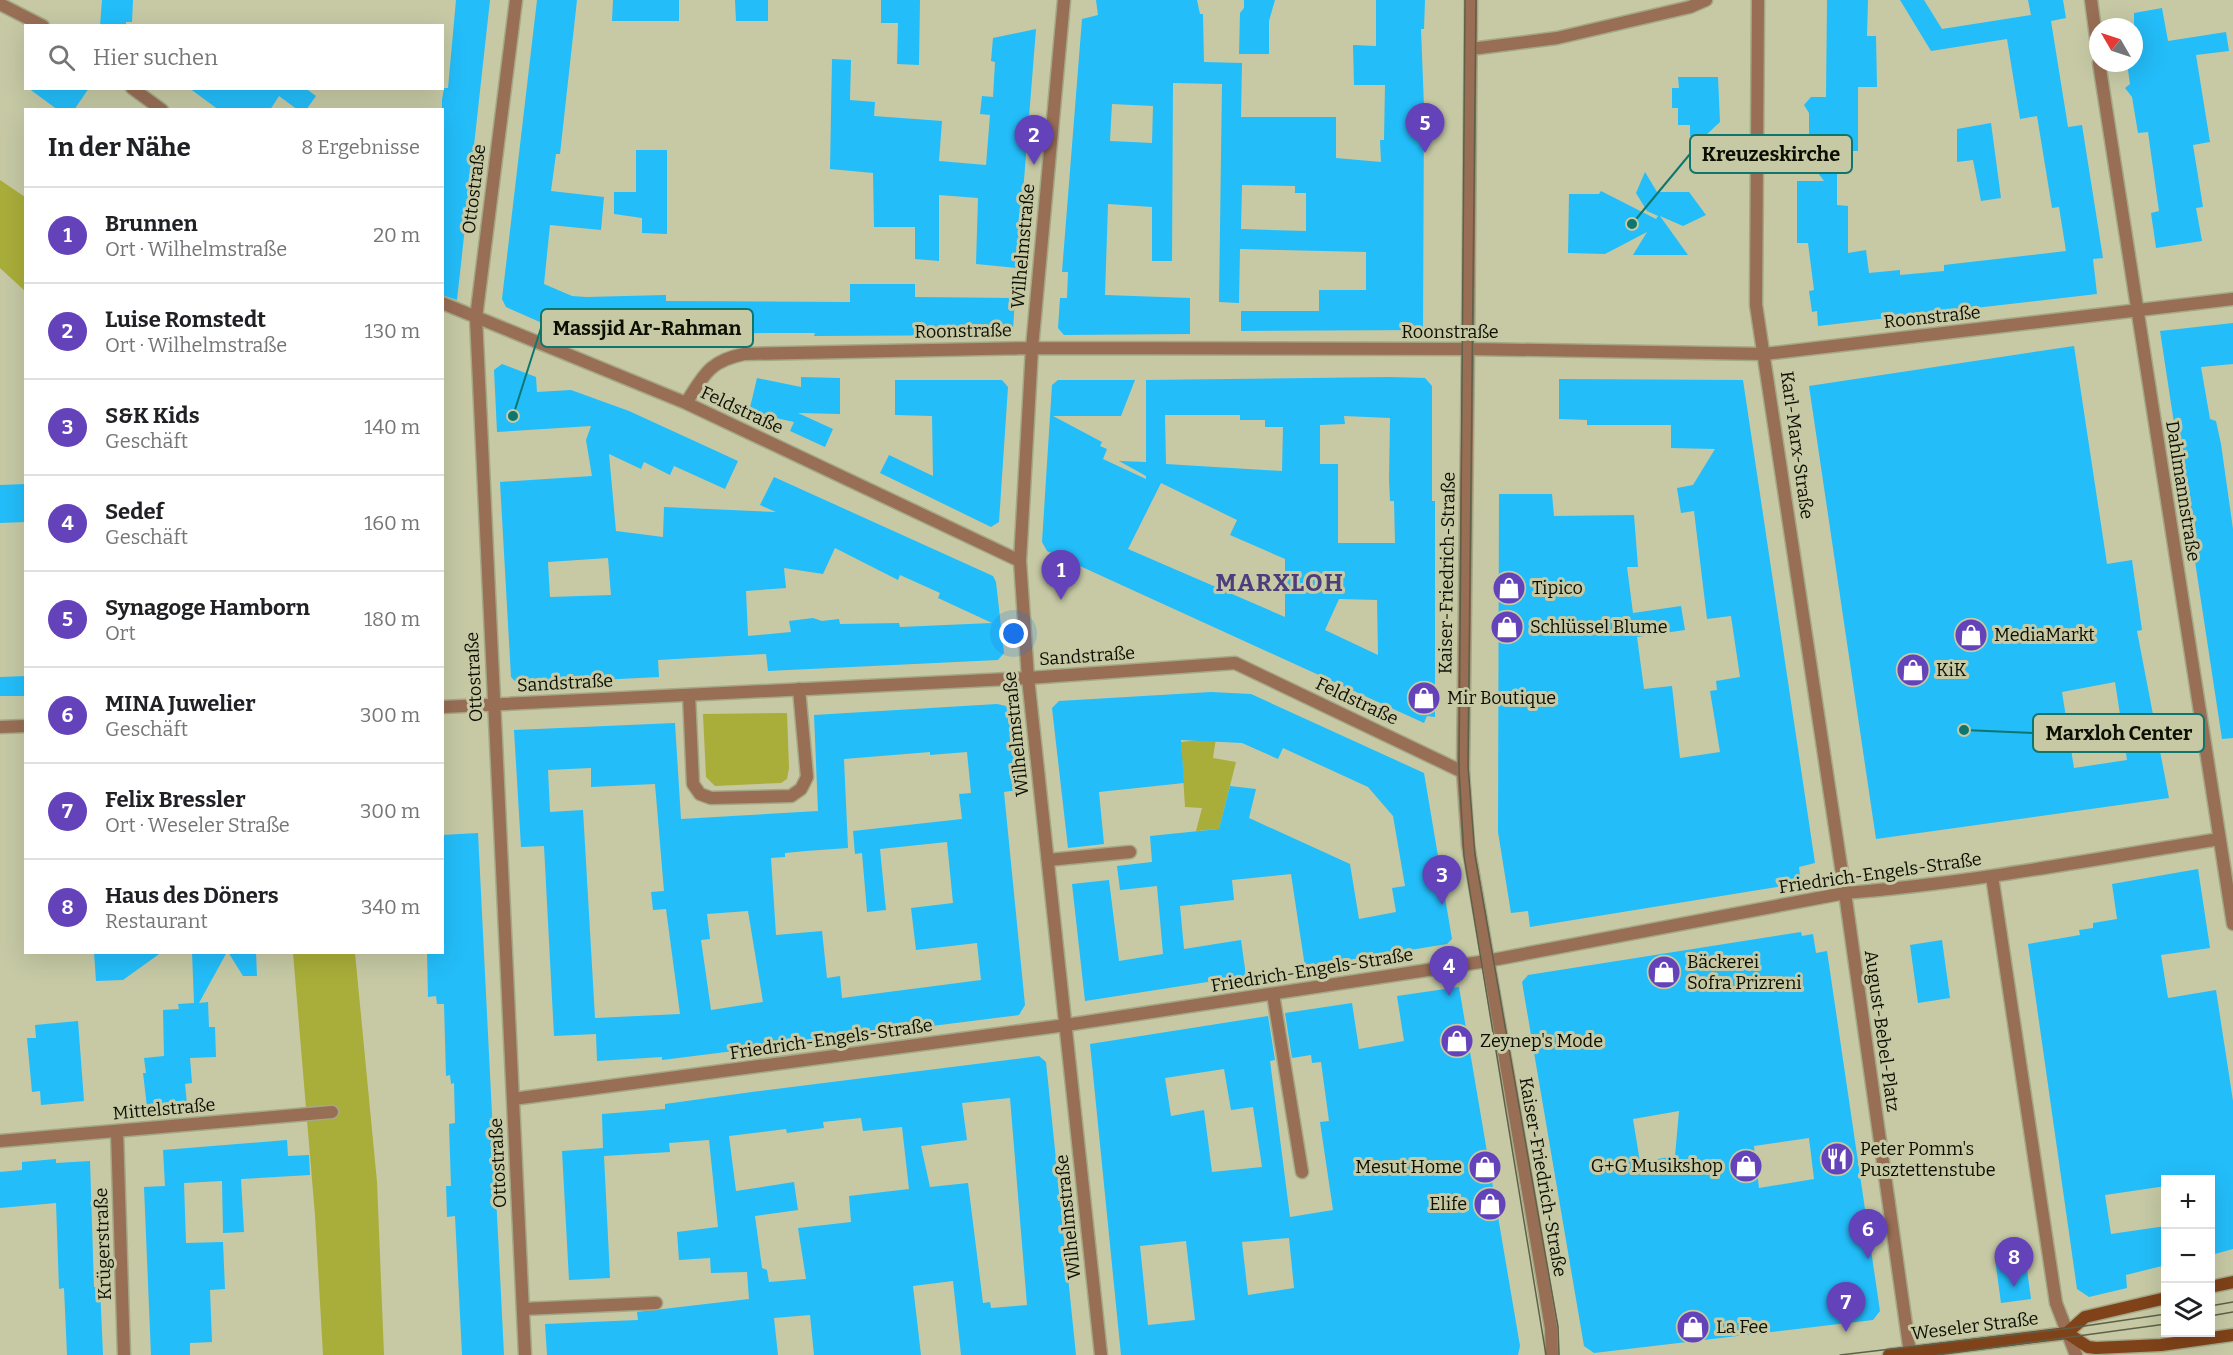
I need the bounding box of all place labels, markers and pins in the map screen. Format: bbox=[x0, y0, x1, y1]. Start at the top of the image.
pin: 5 bbox=[1406, 104, 1444, 153]
pin: 2 bbox=[1014, 116, 1054, 165]
callout: Kreuzeskirche bbox=[1690, 135, 1852, 173]
callout: Massjid Ar-Rahman bbox=[541, 309, 753, 347]
pin: 1 bbox=[1042, 550, 1080, 600]
shop icon: Tipico bbox=[1491, 570, 1527, 606]
place label: Tipico bbox=[1532, 577, 1583, 599]
shop icon: Schlüssel Blume bbox=[1489, 609, 1525, 645]
place label: Schlüssel Blume bbox=[1530, 616, 1668, 638]
shop icon: MediaMarkt bbox=[1953, 617, 1989, 653]
place label: MediaMarkt bbox=[1994, 624, 2095, 646]
shop icon: KiK bbox=[1895, 652, 1931, 688]
place label: KiK bbox=[1936, 659, 1967, 681]
shop icon: Mir Boutique bbox=[1406, 680, 1442, 716]
place label: Mir Boutique bbox=[1447, 687, 1556, 709]
callout: Marxloh Center bbox=[2033, 714, 2204, 752]
pin: 3 bbox=[1422, 856, 1462, 905]
pin: 4 bbox=[1430, 946, 1468, 996]
place label: Bäckerei Sofra Prizreni bbox=[1687, 951, 1802, 994]
shop icon: Bäckerei Sofra Prizreni bbox=[1646, 954, 1682, 990]
shop icon: Zeynep's Mode bbox=[1439, 1023, 1475, 1059]
place label: Zeynep's Mode bbox=[1480, 1030, 1603, 1052]
place label: Peter Pomm's Pusztettenstube bbox=[1860, 1138, 1996, 1181]
restaurant icon: Peter Pomm's Pusztettenstube bbox=[1819, 1141, 1855, 1177]
shop icon: G+G Musikshop bbox=[1728, 1148, 1764, 1184]
shop icon: Mesut Home bbox=[1467, 1149, 1503, 1185]
place label: G+G Musikshop bbox=[1591, 1155, 1723, 1177]
place label: Mesut Home bbox=[1355, 1156, 1462, 1178]
shop icon: Elife bbox=[1472, 1186, 1508, 1222]
place label: Elife bbox=[1429, 1193, 1467, 1215]
pin: 6 bbox=[1848, 1210, 1888, 1259]
pin: 8 bbox=[1994, 1238, 2034, 1287]
pin: 7 bbox=[1826, 1282, 1866, 1332]
shop icon: La Fee bbox=[1675, 1309, 1711, 1345]
place label: La Fee bbox=[1716, 1316, 1768, 1338]

